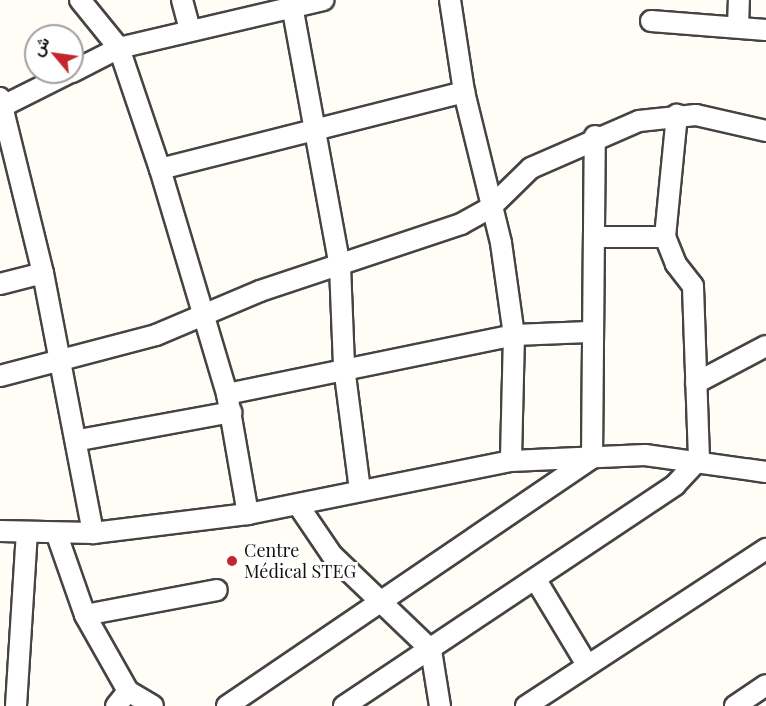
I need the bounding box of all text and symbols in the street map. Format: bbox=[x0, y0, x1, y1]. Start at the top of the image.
north arrow bbox=[24, 24, 84, 84]
text: ش bbox=[26, 33, 53, 60]
place label: Centre Médical STEG bbox=[244, 540, 356, 582]
marker: Centre Médical STEG bbox=[225, 554, 239, 568]

